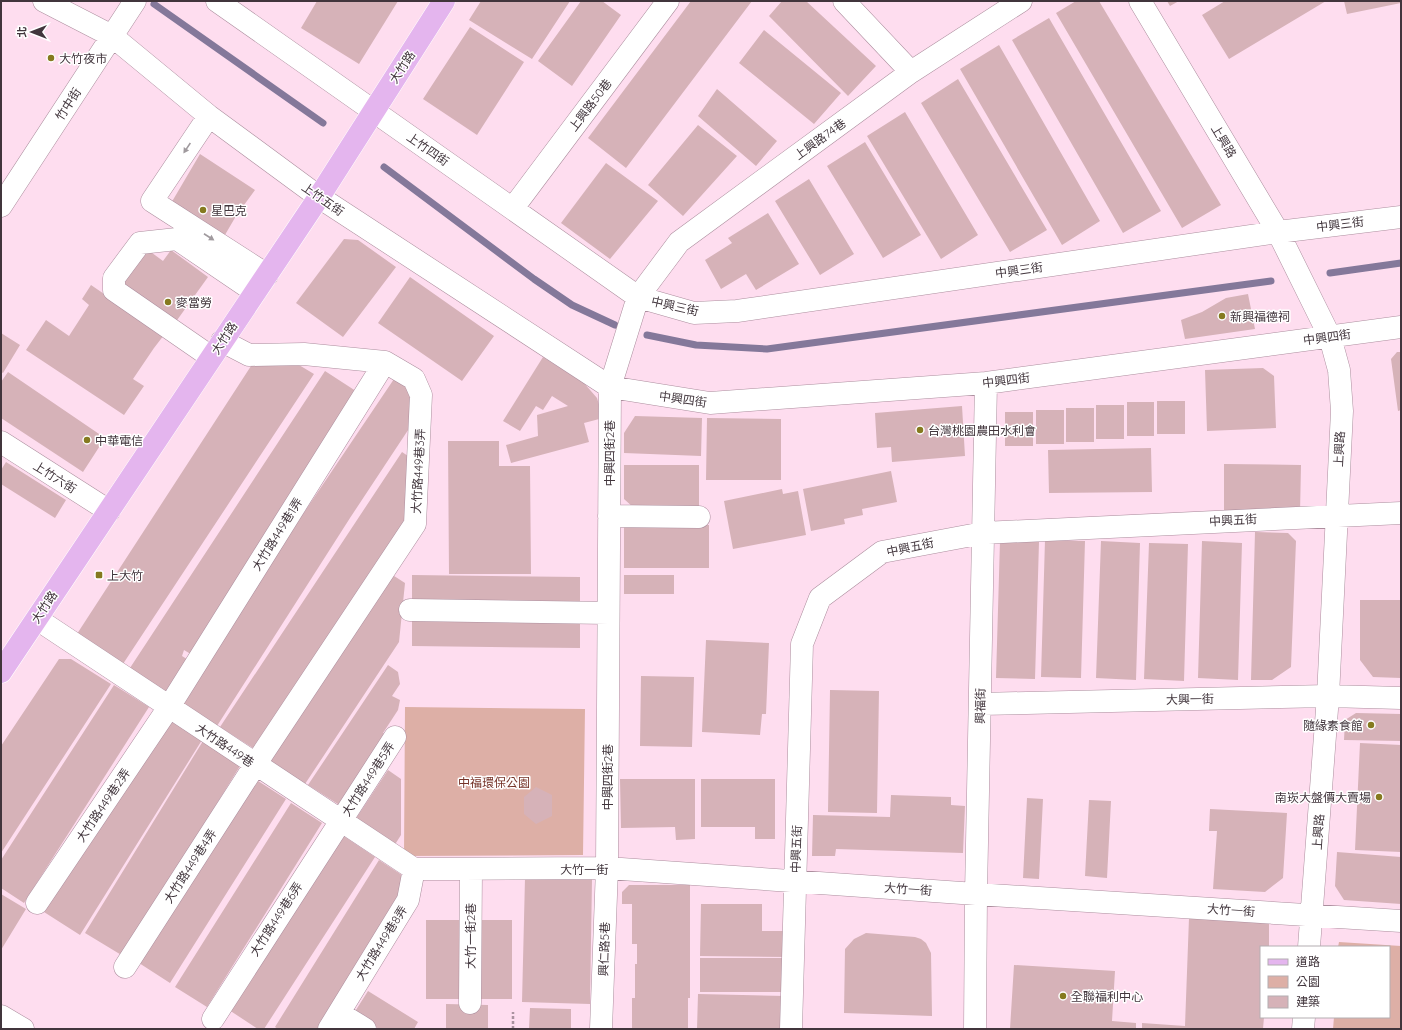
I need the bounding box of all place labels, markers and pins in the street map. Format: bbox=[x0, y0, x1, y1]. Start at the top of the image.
place label: 大竹夜市 bbox=[59, 51, 107, 66]
marker: 大竹夜市 bbox=[46, 53, 56, 63]
place label: 星巴克 bbox=[211, 203, 247, 218]
marker: 星巴克 bbox=[198, 205, 208, 215]
place label: 麥當勞 bbox=[176, 295, 212, 310]
marker: 麥當勞 bbox=[163, 297, 173, 307]
place label: 新興福德祠 bbox=[1230, 309, 1290, 324]
marker: 新興福德祠 bbox=[1217, 311, 1227, 321]
place label: 台灣桃園農田水利會 bbox=[928, 423, 1036, 438]
marker: 台灣桃園農田水利會 bbox=[915, 425, 925, 435]
place label: 中華電信 bbox=[95, 433, 143, 448]
marker: 中華電信 bbox=[82, 435, 92, 445]
place label: 上大竹 bbox=[107, 568, 143, 583]
marker: 上大竹 bbox=[94, 570, 104, 580]
place label: 隨緣素食館 bbox=[1303, 718, 1363, 733]
marker: 隨緣素食館 bbox=[1366, 720, 1376, 730]
place label: 南崁大盤價大賣場 bbox=[1275, 790, 1371, 805]
marker: 南崁大盤價大賣場 bbox=[1374, 792, 1384, 802]
place label: 全聯福利中心 bbox=[1071, 989, 1143, 1004]
marker: 全聯福利中心 bbox=[1058, 991, 1068, 1001]

